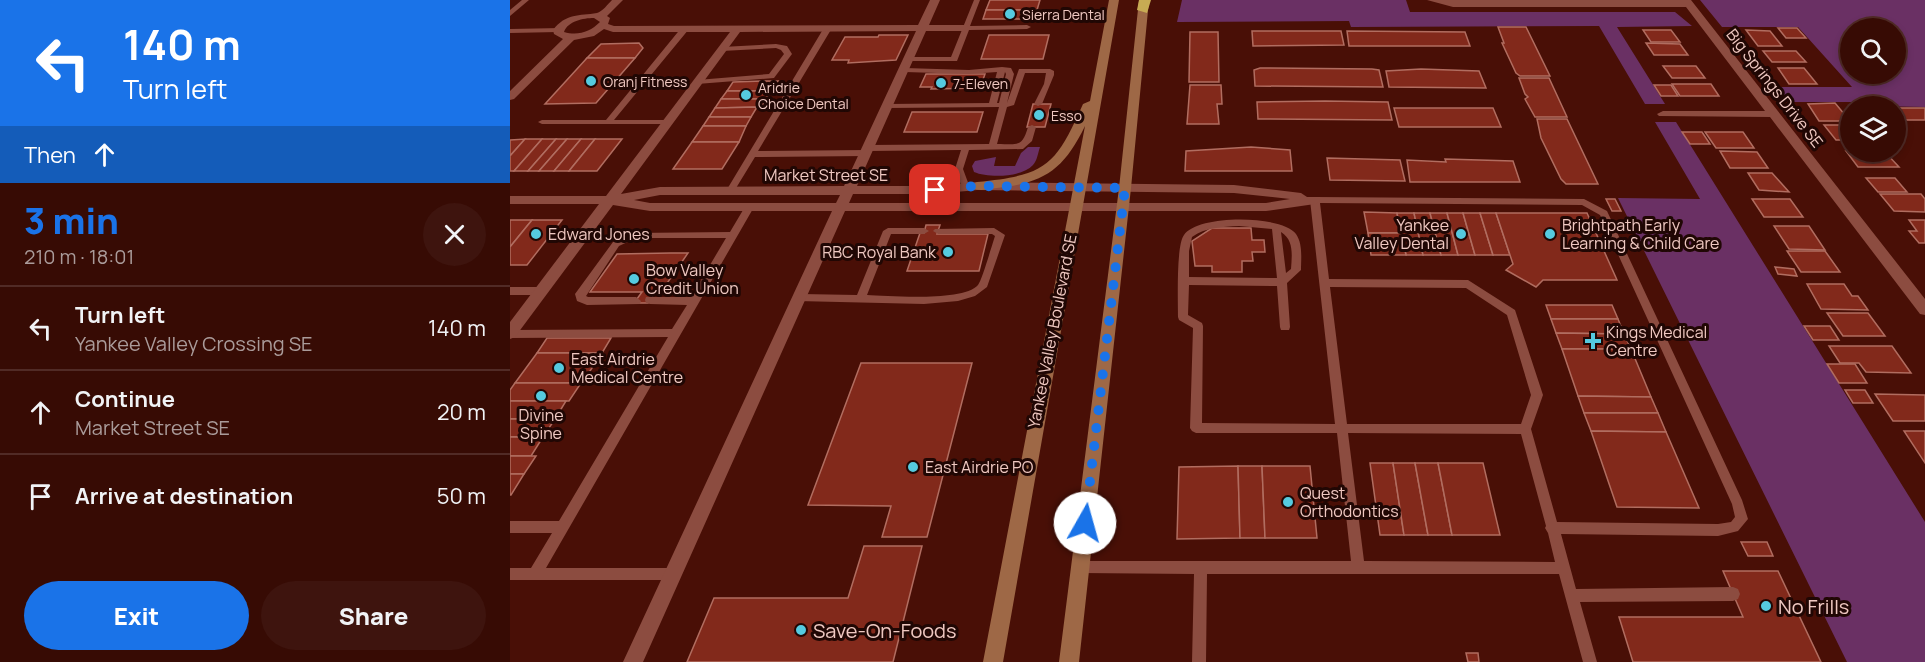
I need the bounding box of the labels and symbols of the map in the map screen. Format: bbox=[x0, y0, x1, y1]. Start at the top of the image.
place label: Sierra Dental bbox=[1022, 5, 1105, 24]
marker: Sierra Dental bbox=[1003, 7, 1017, 21]
street label: Big Springs Drive SE bbox=[1722, 24, 1828, 152]
place label: Oranj Fitness bbox=[603, 72, 687, 91]
marker: Oranj Fitness bbox=[584, 74, 598, 88]
place label: 7-Eleven bbox=[953, 74, 1008, 93]
marker: 7-Eleven bbox=[934, 76, 948, 90]
place label: Aridrie Choice Dental bbox=[758, 78, 849, 113]
marker: Aridrie Choice Dental bbox=[739, 88, 753, 102]
place label: Esso bbox=[1051, 106, 1082, 125]
marker: Esso bbox=[1032, 108, 1046, 122]
street label: Market Street SE bbox=[764, 164, 888, 186]
pin bbox=[909, 164, 960, 215]
place label: Yankee Valley Dental bbox=[1354, 214, 1449, 254]
place label: Brightpath Early Learning & Child Care bbox=[1562, 214, 1719, 254]
place label: Edward Jones bbox=[548, 223, 650, 245]
marker: Edward Jones bbox=[529, 227, 543, 241]
marker: Yankee Valley Dental bbox=[1454, 227, 1468, 241]
marker: Brightpath Early Learning & Child Care bbox=[1543, 227, 1557, 241]
street label: Yankee Valley Boulevard SE bbox=[1022, 232, 1082, 430]
place label: RBC Royal Bank bbox=[822, 241, 937, 263]
marker: RBC Royal Bank bbox=[941, 245, 955, 259]
place label: Bow Valley Credit Union bbox=[646, 259, 739, 299]
marker: Bow Valley Credit Union bbox=[627, 272, 641, 286]
place label: Kings Medical Centre bbox=[1606, 321, 1707, 361]
marker: Kings Medical Centre bbox=[1584, 332, 1602, 350]
place label: East Airdrie Medical Centre bbox=[571, 348, 683, 388]
marker: East Airdrie Medical Centre bbox=[552, 361, 566, 375]
marker: Divine Spine bbox=[534, 389, 548, 403]
place label: Divine Spine bbox=[518, 404, 564, 444]
place label: East Airdrie PO bbox=[925, 456, 1034, 478]
marker: East Airdrie PO bbox=[906, 460, 920, 474]
place label: Quest Orthodontics bbox=[1300, 482, 1399, 522]
position arrow bbox=[1053, 491, 1117, 555]
marker: Quest Orthodontics bbox=[1281, 495, 1295, 509]
place label: No Frills bbox=[1778, 593, 1849, 620]
marker: No Frills bbox=[1759, 599, 1773, 613]
place label: Save-On-Foods bbox=[813, 617, 956, 644]
marker: Save-On-Foods bbox=[794, 623, 808, 637]

